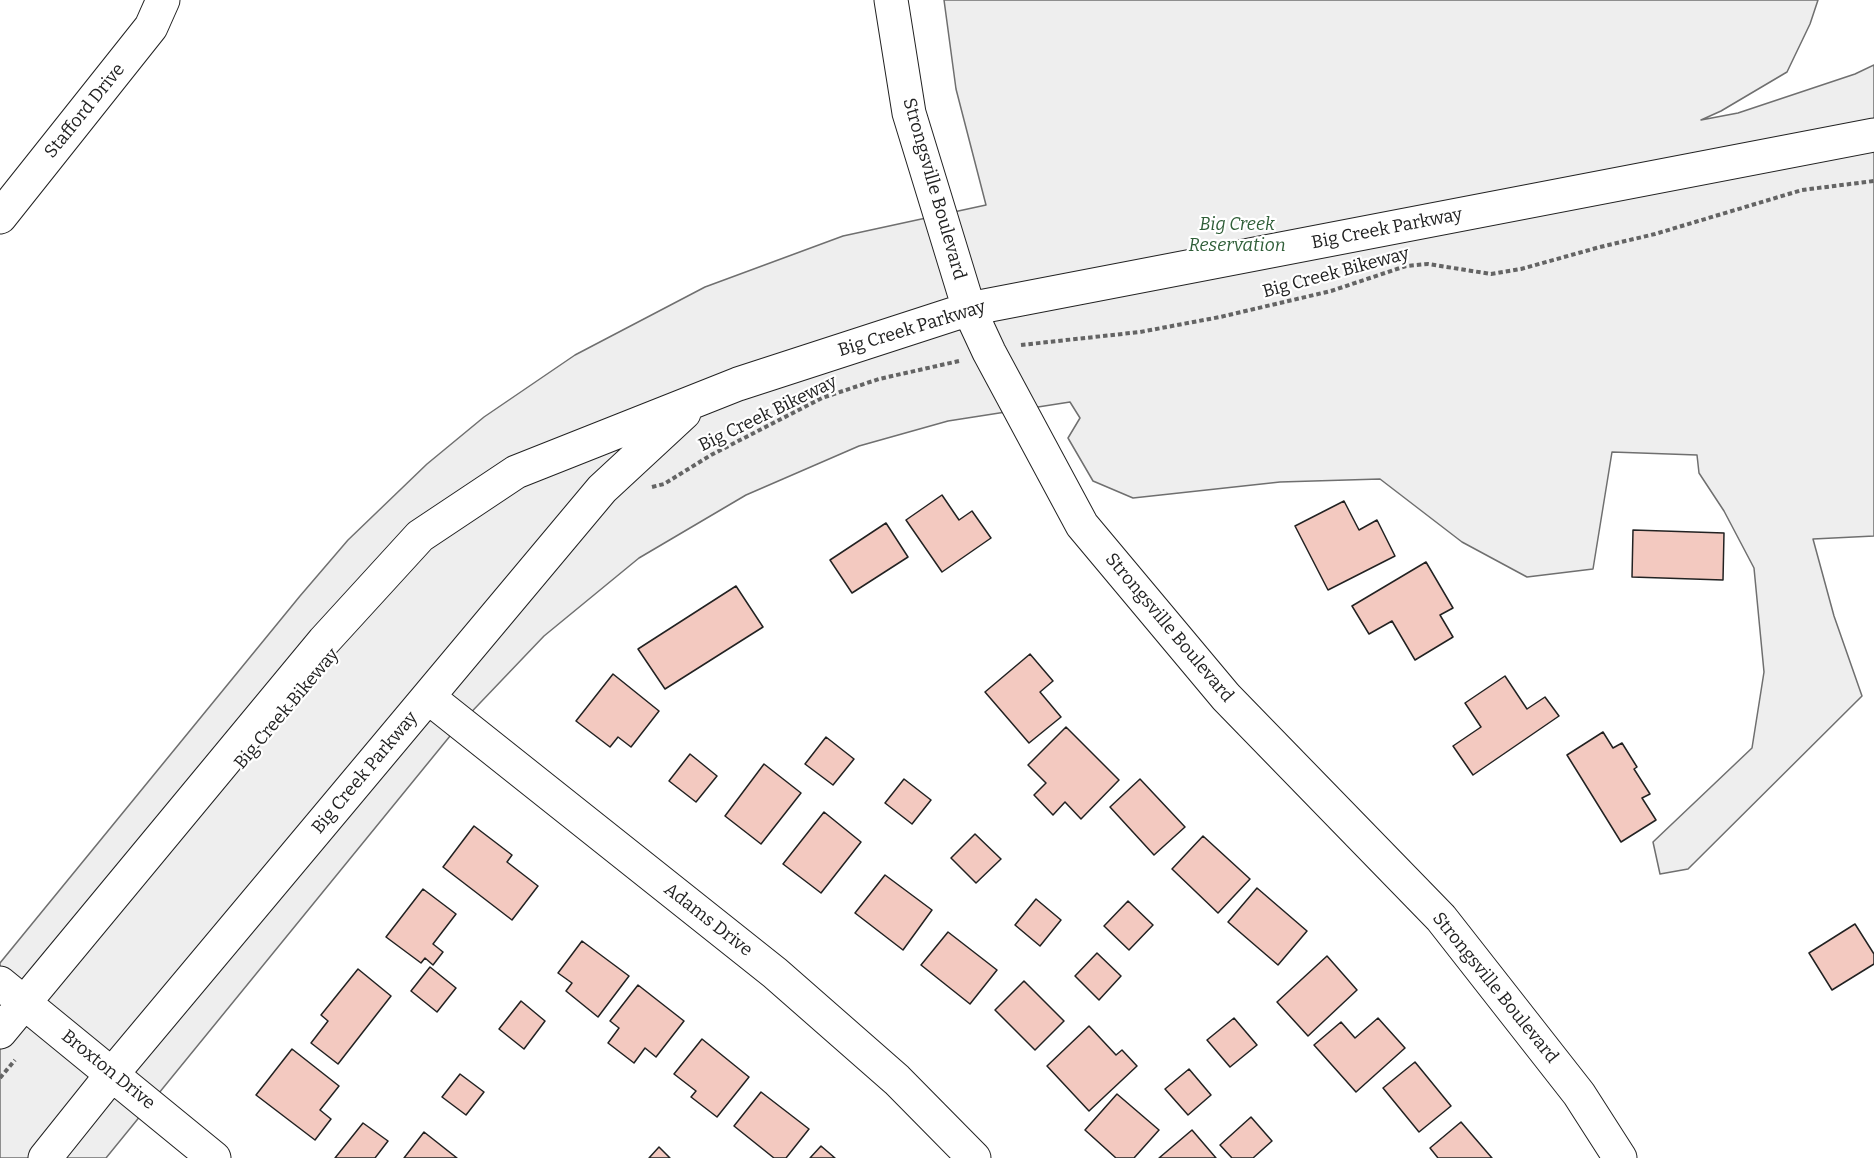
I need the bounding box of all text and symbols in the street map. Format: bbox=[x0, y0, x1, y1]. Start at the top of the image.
street label: Stafford Drive bbox=[40, 59, 130, 163]
street label: Strongsville Boulevard bbox=[898, 96, 970, 282]
street label: Big Creek Parkway bbox=[1310, 204, 1464, 254]
park label: Big Creek Reservation bbox=[1188, 214, 1286, 256]
street label: Big Creek Bikeway bbox=[1260, 243, 1412, 303]
street label: Big Creek Parkway bbox=[836, 296, 988, 362]
street label: Big Creek Bikeway bbox=[695, 371, 841, 457]
street label: Strongsville Boulevard bbox=[1100, 549, 1238, 707]
street label: Big Creek Bikeway bbox=[230, 644, 344, 774]
street label: Big Creek Parkway bbox=[308, 707, 422, 839]
street label: Adams Drive bbox=[659, 879, 757, 961]
street label: Strongsville Boulevard bbox=[1427, 908, 1563, 1068]
street label: Broxton Drive bbox=[57, 1026, 159, 1114]

